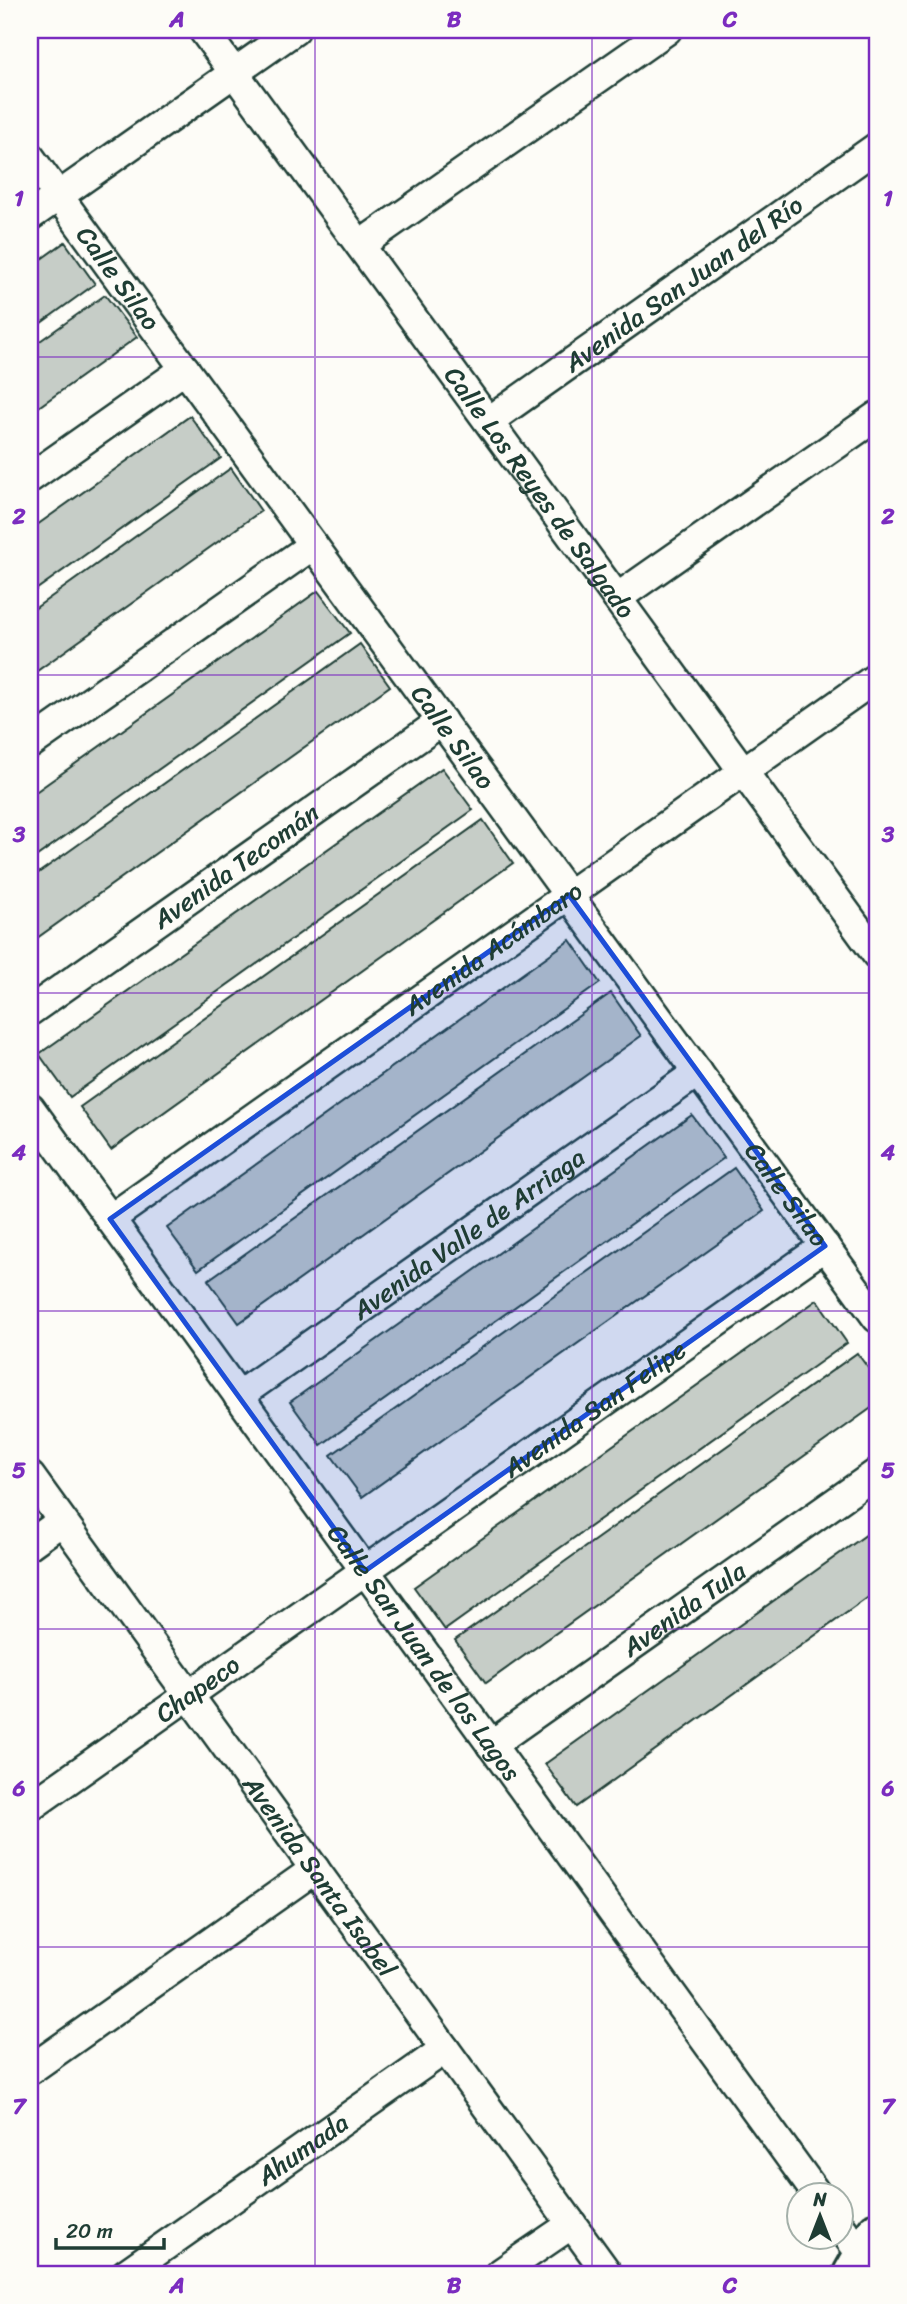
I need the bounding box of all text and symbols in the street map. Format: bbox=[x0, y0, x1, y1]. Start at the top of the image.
text: A bbox=[168, 0, 185, 40]
text: B bbox=[447, 0, 462, 40]
text: C bbox=[722, 0, 738, 40]
text: 1 bbox=[14, 178, 24, 219]
text: 1 bbox=[883, 178, 893, 219]
street label: Avenida San Juan del Río bbox=[553, 183, 813, 385]
street label: Calle Silao bbox=[64, 216, 173, 341]
street label: Calle Los Reyes de Salgado bbox=[432, 356, 648, 629]
text: 2 bbox=[11, 496, 26, 537]
text: 2 bbox=[880, 496, 895, 537]
street label: Calle Silao bbox=[399, 674, 508, 800]
street label: Avenida Tecomán bbox=[142, 791, 329, 942]
text: 3 bbox=[12, 814, 26, 855]
text: 3 bbox=[881, 814, 895, 855]
street label: Avenida Acámbaro bbox=[393, 869, 593, 1029]
text: 4 bbox=[11, 1132, 27, 1173]
street label: Calle Silao bbox=[732, 1132, 841, 1257]
text: 4 bbox=[880, 1132, 896, 1173]
street label: Avenida Valle de Arriaga bbox=[341, 1135, 595, 1333]
street label: Avenida San Felipe bbox=[492, 1327, 696, 1490]
text: 5 bbox=[12, 1450, 26, 1491]
text: 5 bbox=[881, 1450, 895, 1491]
street label: Calle San Juan de los Lagos bbox=[315, 1514, 534, 1791]
street label: Avenida Tula bbox=[611, 1548, 757, 1670]
street label: Chapeco bbox=[145, 1642, 250, 1735]
street label: Avenida Santa Isabel bbox=[230, 1764, 409, 1988]
text: 6 bbox=[11, 1768, 26, 1809]
text: 6 bbox=[880, 1768, 895, 1809]
text: 7 bbox=[12, 2086, 27, 2127]
text: 7 bbox=[881, 2086, 896, 2127]
street label: Ahumada bbox=[246, 2100, 358, 2199]
north arrow bbox=[785, 2182, 855, 2252]
text: N bbox=[812, 2183, 827, 2216]
scale bar bbox=[56, 2206, 164, 2250]
text: 20 m bbox=[66, 2212, 113, 2250]
text: A bbox=[168, 2265, 185, 2304]
text: B bbox=[447, 2265, 462, 2304]
text: C bbox=[722, 2265, 738, 2304]

